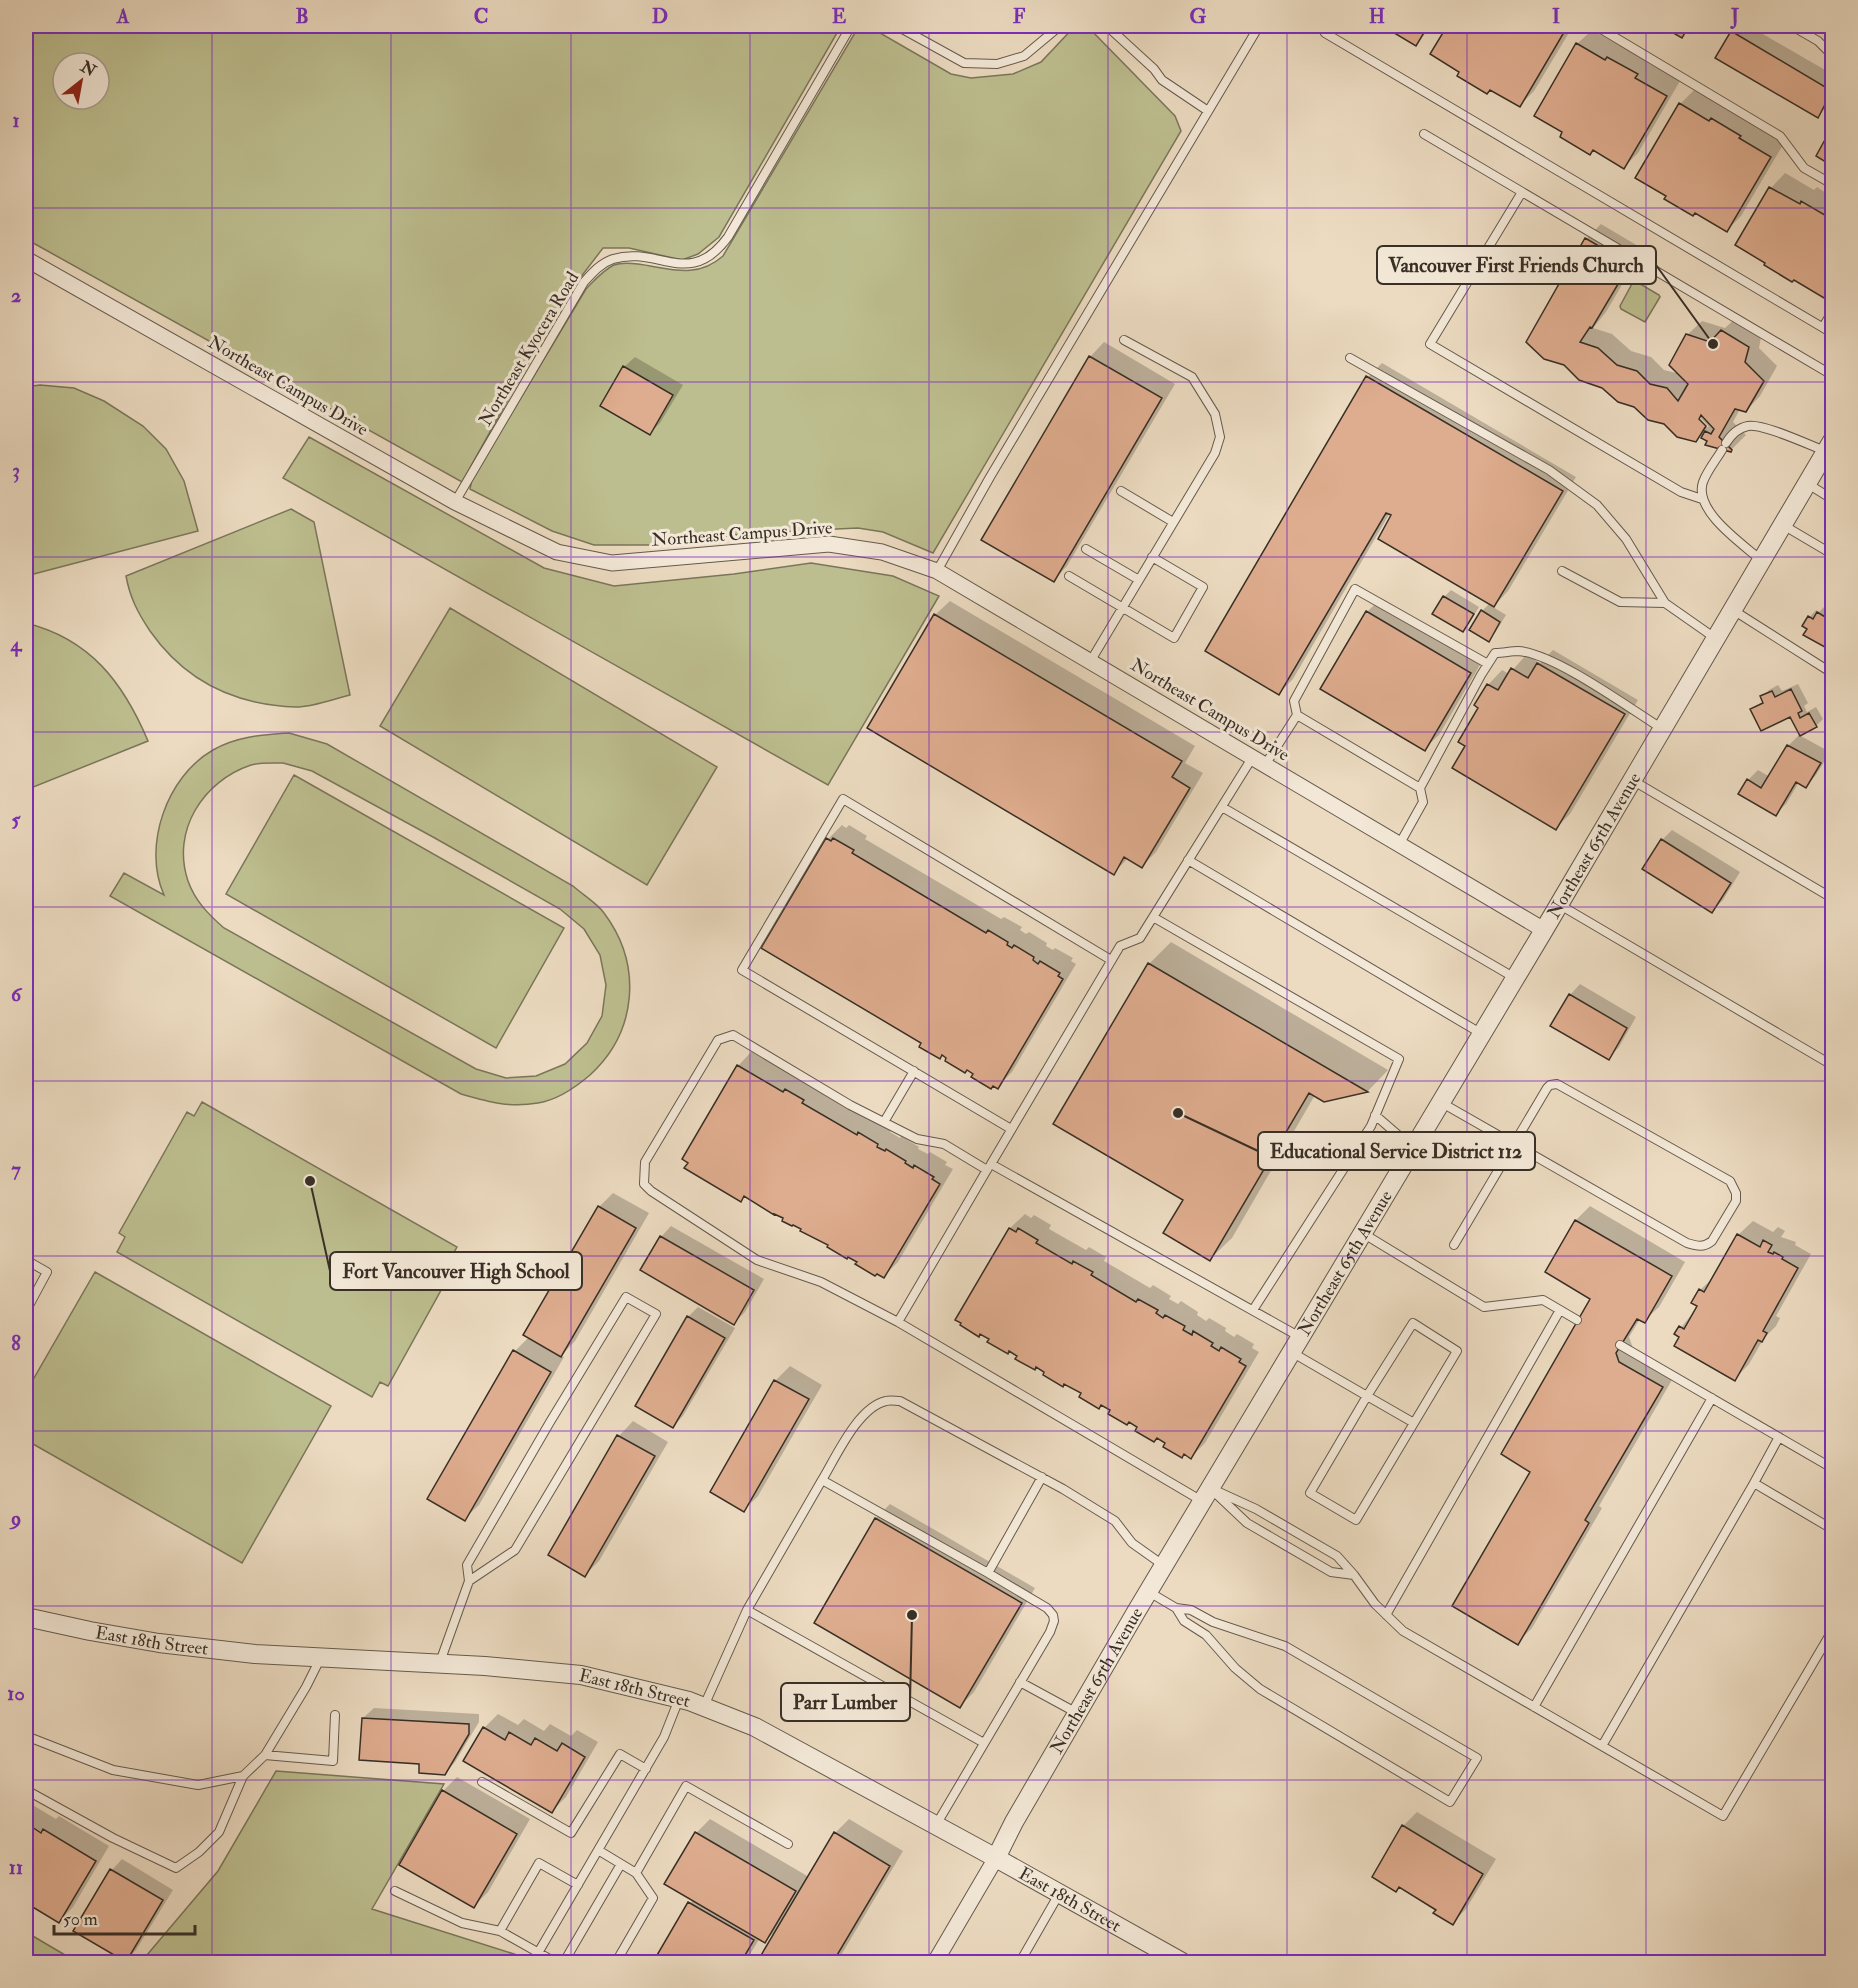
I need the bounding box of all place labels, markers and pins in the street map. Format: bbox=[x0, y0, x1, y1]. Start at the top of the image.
callout: Vancouver First Friends Church bbox=[1377, 246, 1656, 284]
callout: Educational Service District 112 bbox=[1258, 1132, 1535, 1170]
callout: Fort Vancouver High School bbox=[330, 1252, 582, 1290]
callout: Parr Lumber bbox=[781, 1683, 910, 1721]

